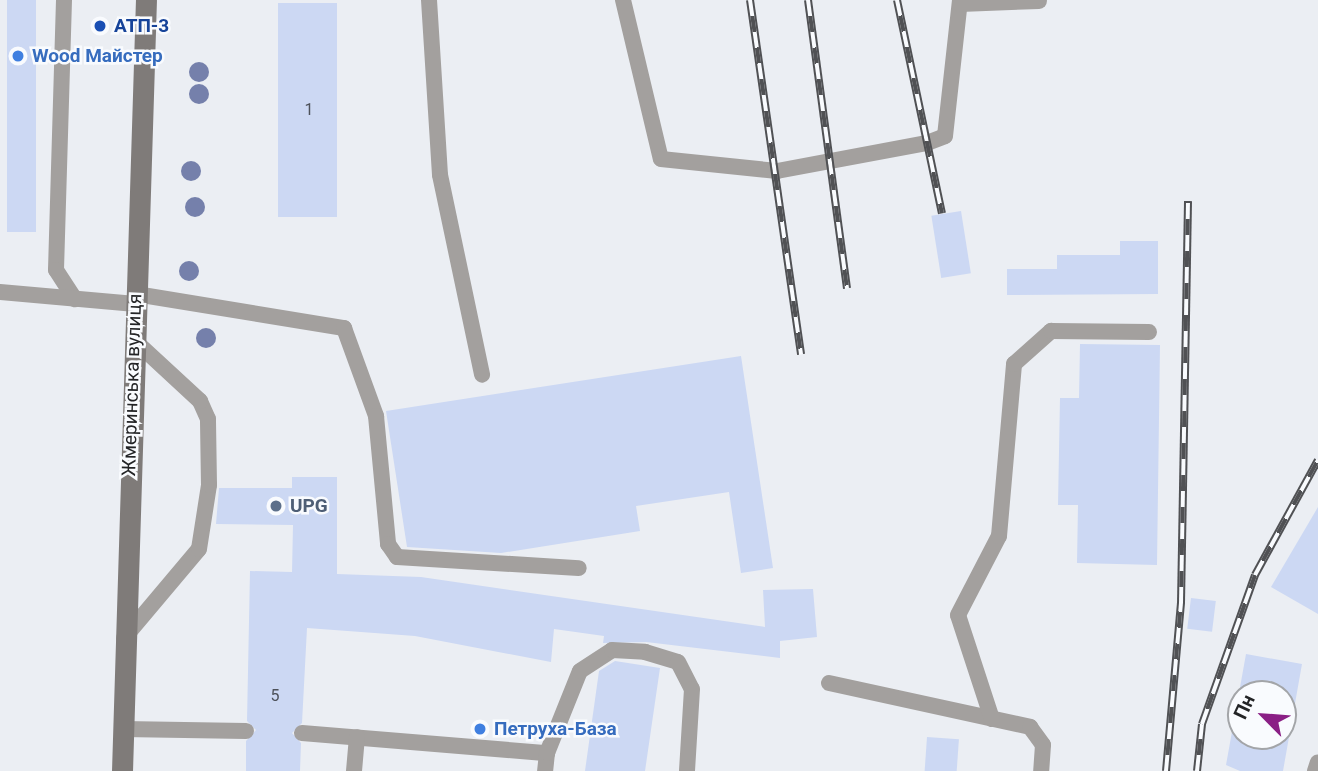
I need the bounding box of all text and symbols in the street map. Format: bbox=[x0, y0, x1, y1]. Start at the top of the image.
place label: АТП-3 bbox=[114, 15, 169, 37]
marker: АТП-3 bbox=[92, 18, 108, 34]
place label: Wood Майстер bbox=[32, 45, 163, 67]
marker: Wood Майстер bbox=[10, 48, 26, 64]
house number: 1 bbox=[305, 100, 313, 120]
street label: Жмеринська вулиця bbox=[117, 293, 147, 477]
place label: UPG bbox=[290, 495, 328, 517]
marker: UPG bbox=[268, 498, 284, 514]
north arrow bbox=[1227, 680, 1297, 750]
house number: 5 bbox=[271, 686, 279, 706]
text: Пн bbox=[1229, 691, 1260, 723]
place label: Петруха-База bbox=[494, 718, 617, 740]
marker: Петруха-База bbox=[472, 721, 488, 737]

